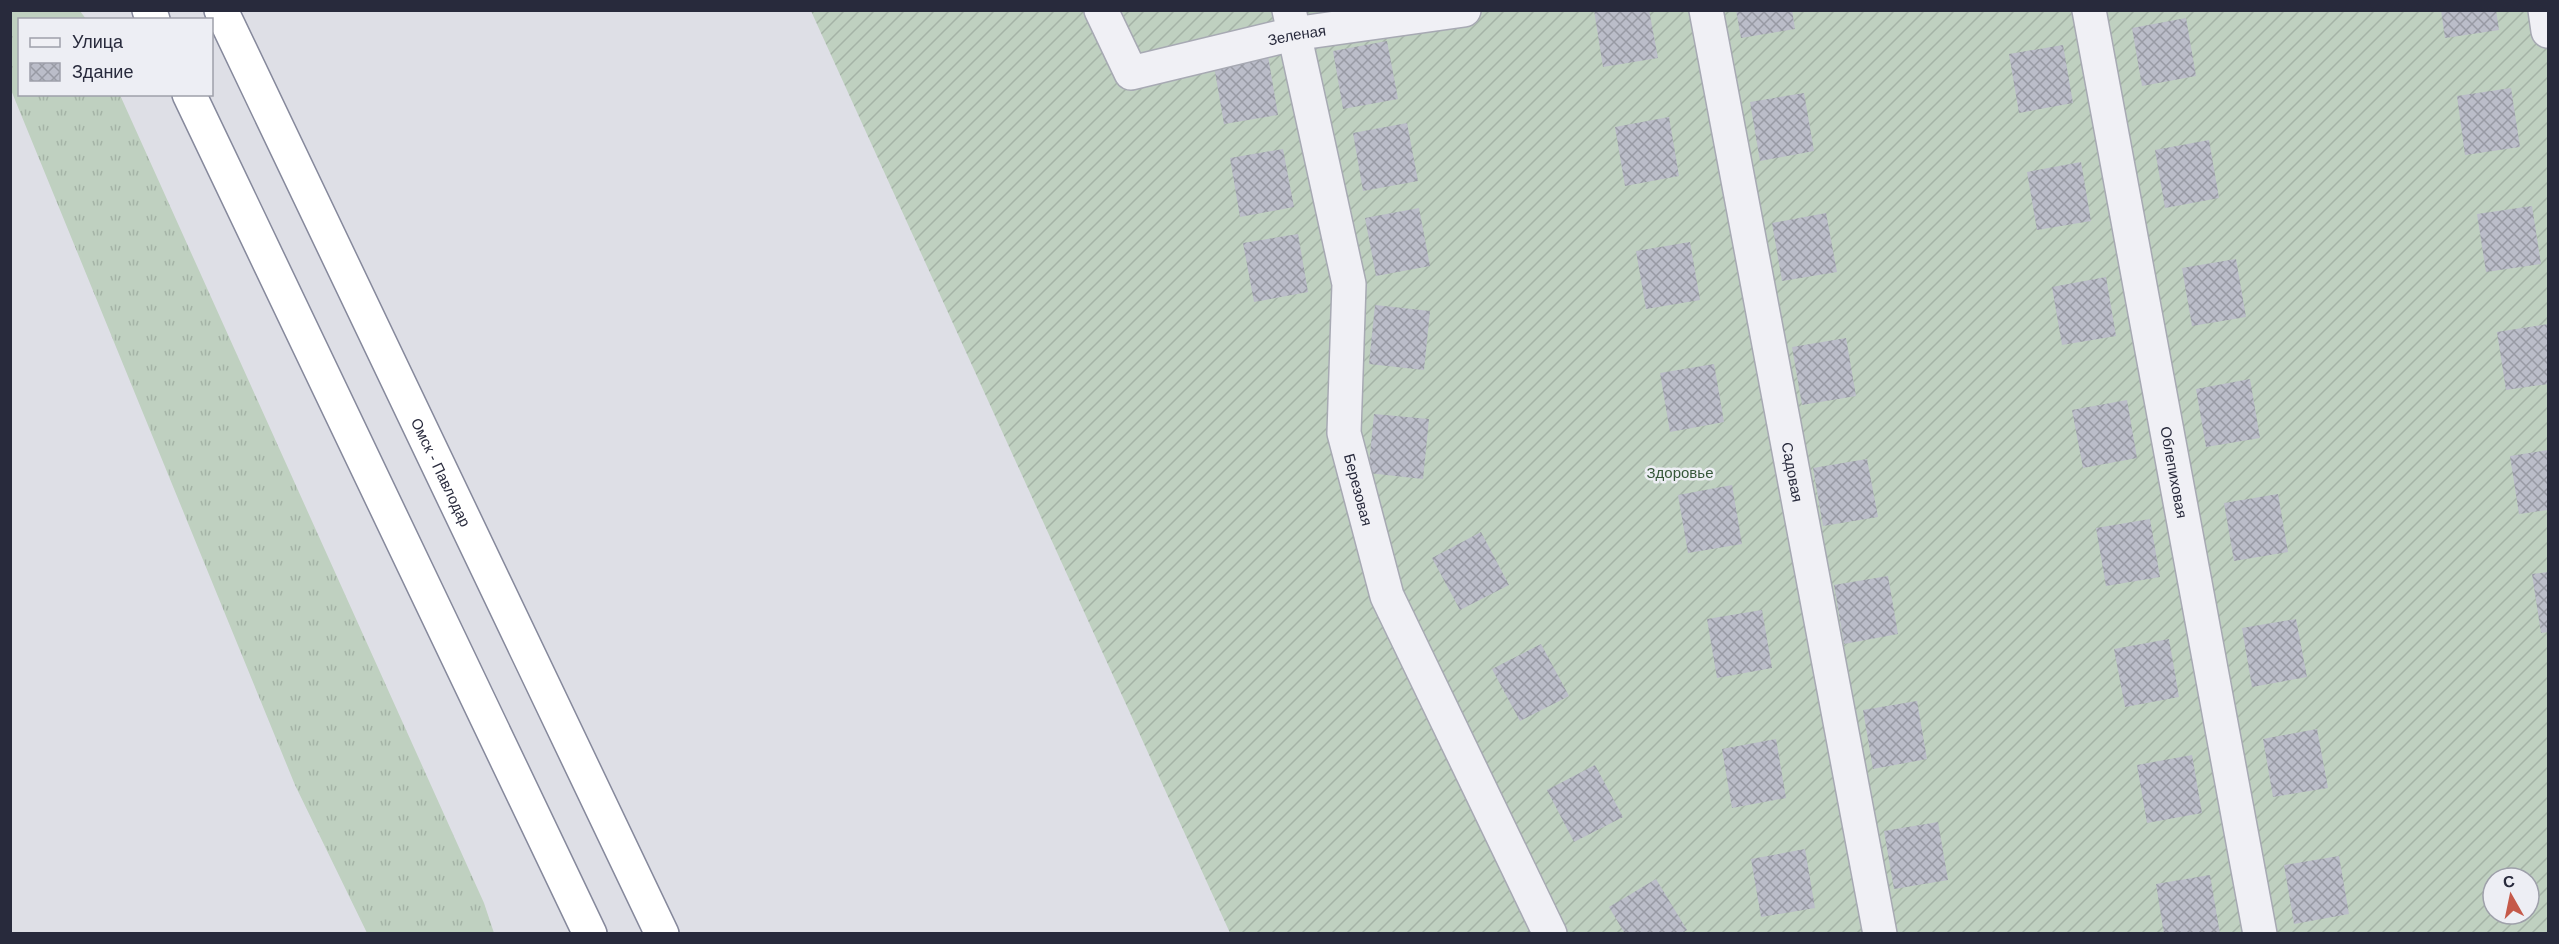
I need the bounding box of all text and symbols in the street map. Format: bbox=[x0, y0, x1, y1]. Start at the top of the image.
legend bbox=[18, 18, 213, 96]
street label: Зеленая bbox=[1266, 21, 1327, 48]
text: Улица bbox=[72, 32, 124, 52]
text: Здание bbox=[72, 62, 133, 82]
street label: Омск - Павлодар bbox=[408, 415, 475, 529]
street label: Облепиховая bbox=[2158, 425, 2191, 520]
street label: Садовая bbox=[1779, 440, 1807, 503]
street label: Березовая bbox=[1341, 452, 1377, 527]
park label: Здоровье bbox=[1647, 464, 1713, 481]
north arrow bbox=[2481, 866, 2541, 926]
text: С bbox=[2502, 872, 2516, 891]

